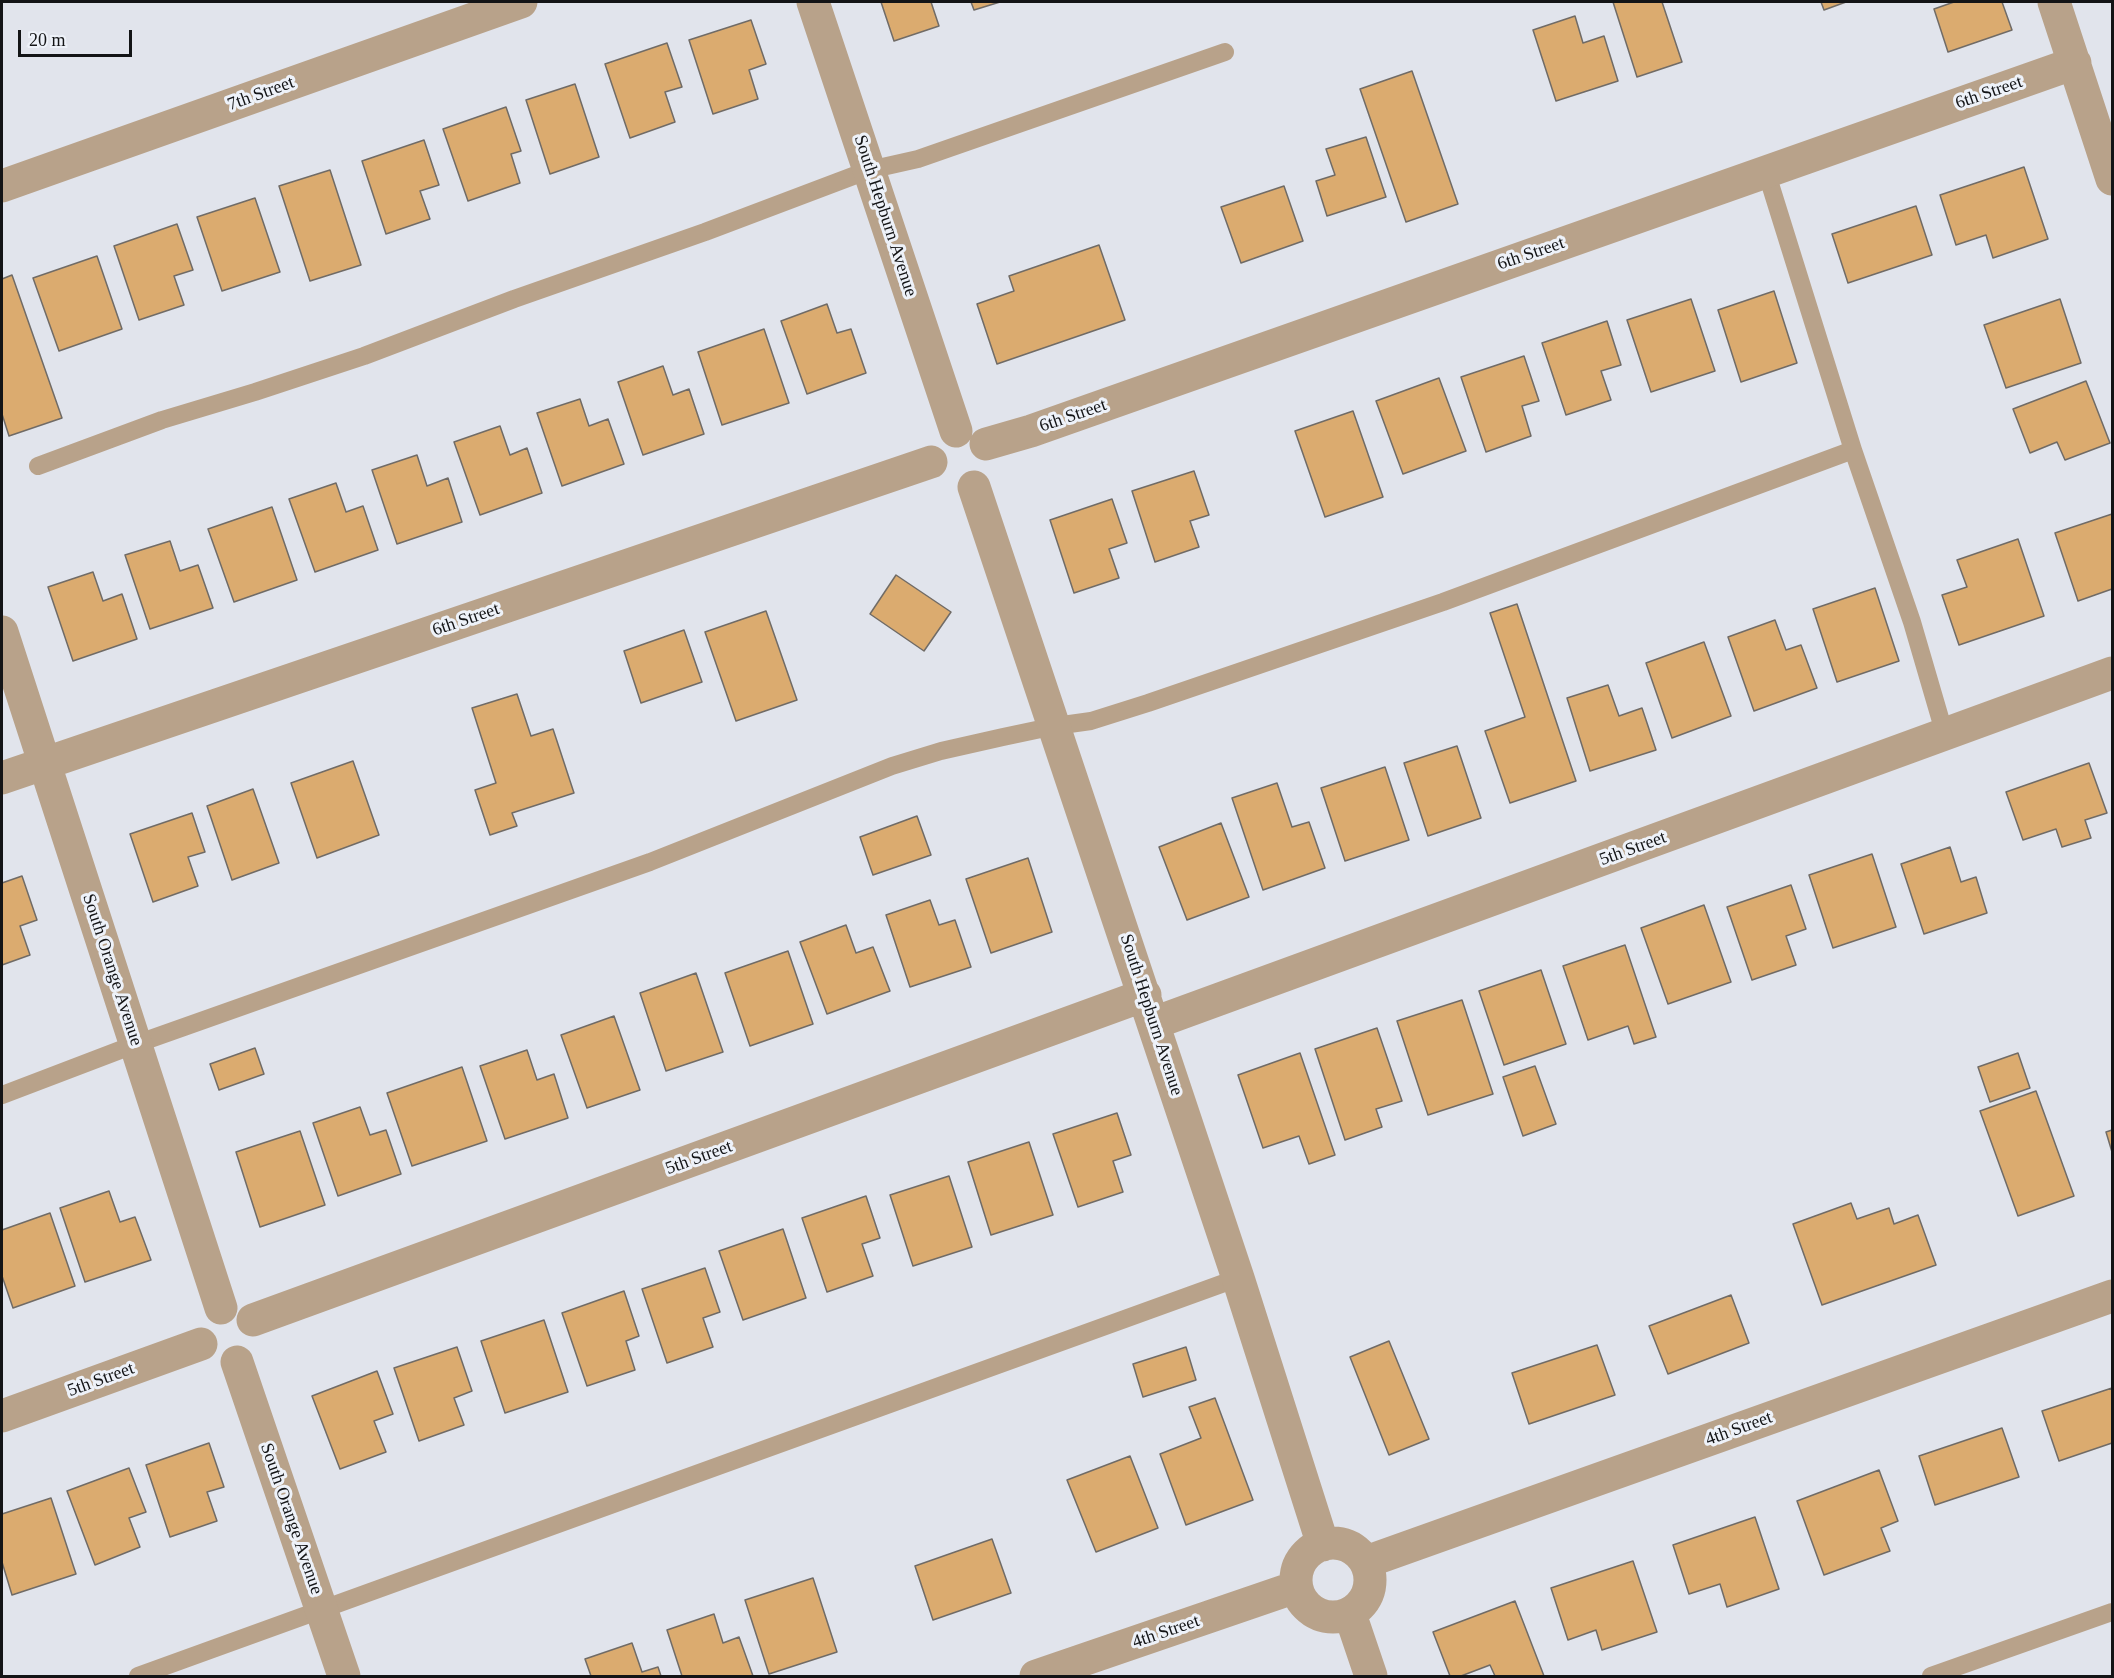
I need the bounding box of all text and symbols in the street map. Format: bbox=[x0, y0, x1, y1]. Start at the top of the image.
scale bar bbox=[21, 18, 135, 56]
text: 20 m bbox=[29, 30, 66, 50]
street label: 6th Street bbox=[1953, 71, 2025, 115]
street label: 7th Street bbox=[225, 72, 297, 116]
street label: South Hepburn Avenue bbox=[849, 132, 921, 300]
street label: 6th Street bbox=[1495, 232, 1567, 276]
street label: 6th Street bbox=[1037, 394, 1109, 438]
street label: 6th Street bbox=[430, 598, 502, 642]
street label: 5th Street bbox=[1597, 827, 1669, 871]
street label: South Orange Avenue bbox=[77, 891, 147, 1049]
street label: South Hepburn Avenue bbox=[1115, 931, 1187, 1099]
street label: 5th Street bbox=[663, 1136, 735, 1180]
street label: 5th Street bbox=[65, 1358, 137, 1402]
street label: 4th Street bbox=[1703, 1407, 1775, 1451]
street label: South Orange Avenue bbox=[255, 1440, 327, 1598]
street label: 4th Street bbox=[1130, 1610, 1202, 1654]

